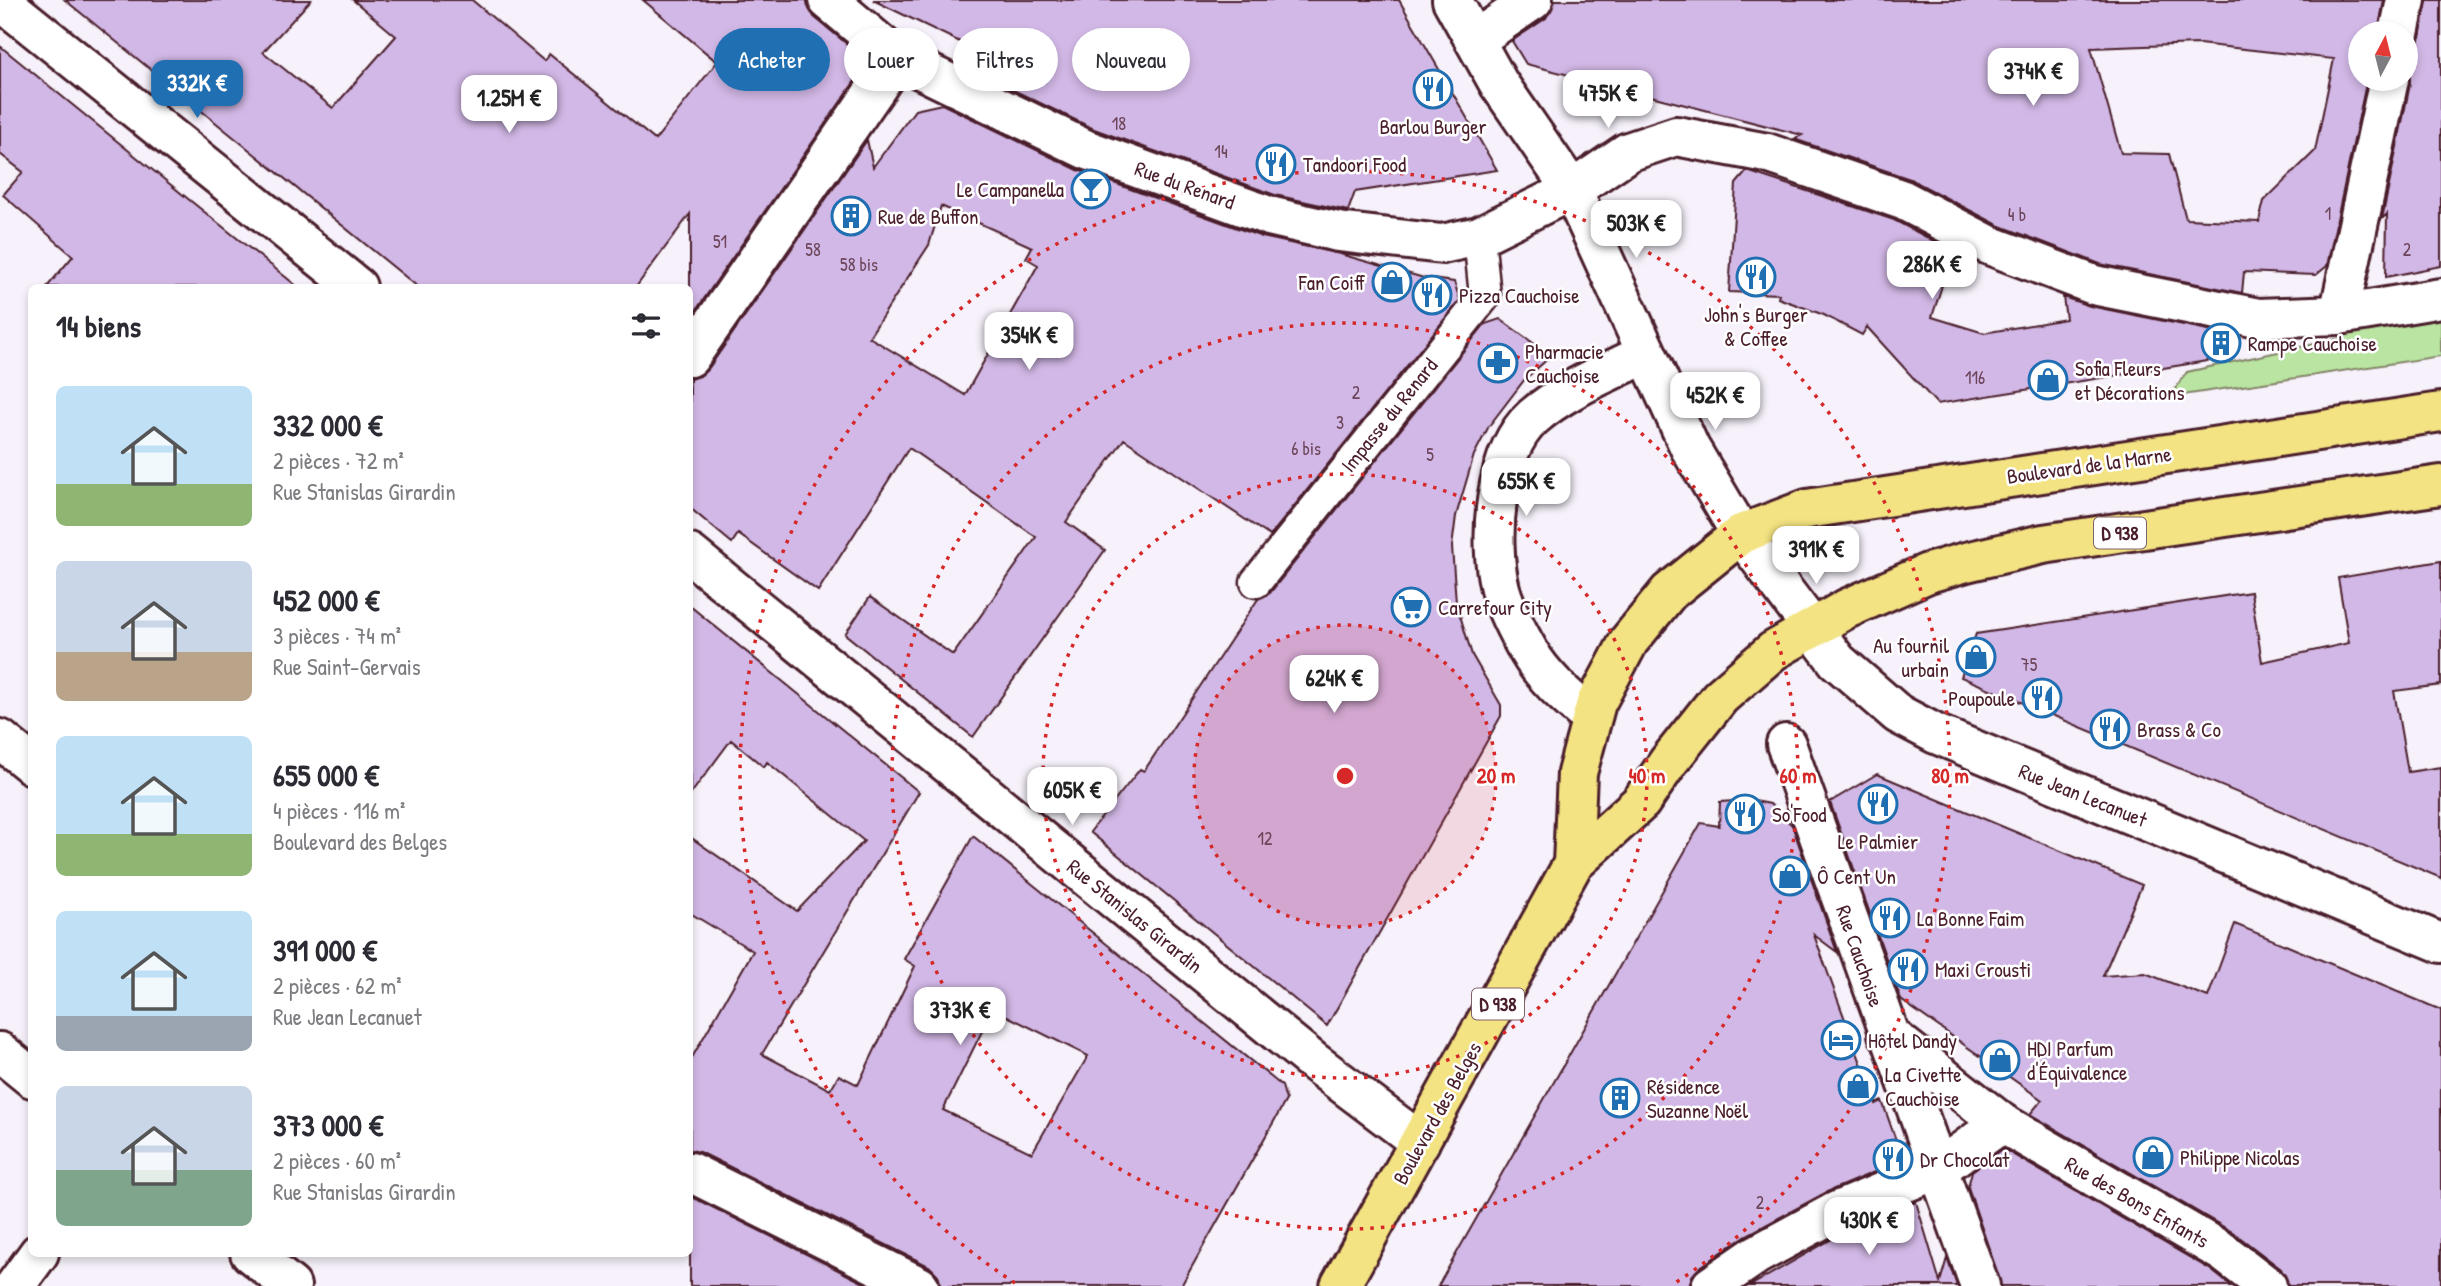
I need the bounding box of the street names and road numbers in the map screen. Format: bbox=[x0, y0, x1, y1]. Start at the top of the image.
street label: Rue du Renard bbox=[1131, 154, 1239, 216]
street label: Impasse du Renard bbox=[1334, 352, 1444, 478]
street label: Boulevard de la Marne bbox=[2005, 439, 2173, 491]
road number: D 938 bbox=[2094, 518, 2146, 548]
street label: Rue Jean Lecanuet bbox=[2015, 756, 2152, 834]
street label: Rue Stanislas Girardin bbox=[1061, 852, 1209, 980]
street label: Rue Cauchoise bbox=[1829, 901, 1891, 1011]
road number: D 938 bbox=[1472, 988, 1524, 1020]
street label: Boulevard des Belges bbox=[1386, 1036, 1488, 1190]
street label: Rue des Bons Enfants bbox=[2060, 1149, 2214, 1255]

